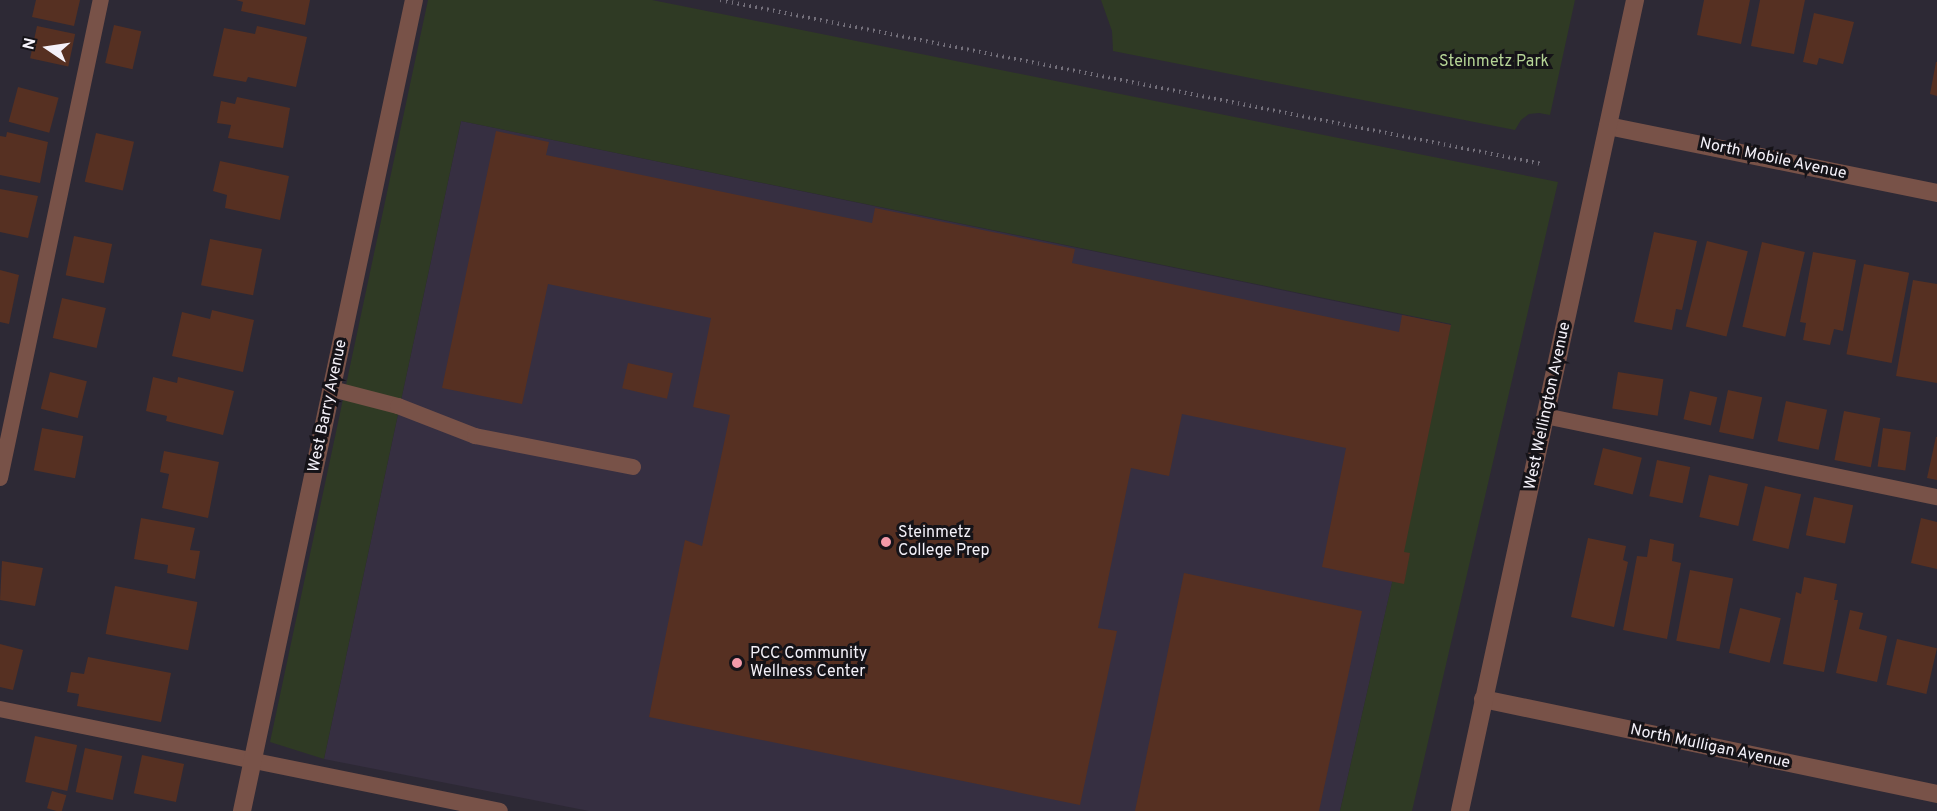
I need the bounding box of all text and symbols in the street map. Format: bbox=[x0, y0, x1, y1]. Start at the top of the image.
north arrow bbox=[18, 18, 78, 78]
text: N bbox=[19, 36, 41, 52]
park label: Steinmetz Park bbox=[1439, 52, 1549, 72]
street label: North Mobile Avenue bbox=[1698, 134, 1848, 184]
street label: West Wellington Avenue bbox=[1521, 320, 1575, 492]
street label: West Barry Avenue bbox=[304, 337, 352, 475]
place label: Steinmetz College Prep bbox=[898, 523, 990, 561]
marker: Steinmetz College Prep bbox=[879, 535, 893, 549]
place label: PCC Community Wellness Center bbox=[750, 644, 867, 682]
marker: PCC Community Wellness Center bbox=[728, 654, 746, 672]
street label: North Mulligan Avenue bbox=[1628, 721, 1792, 773]

